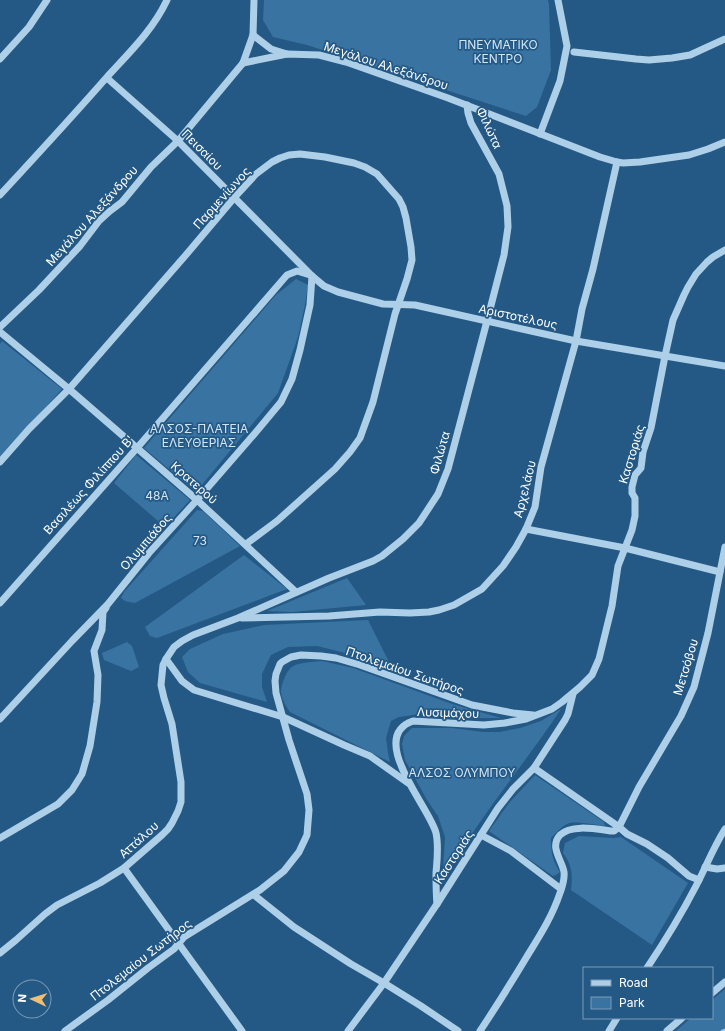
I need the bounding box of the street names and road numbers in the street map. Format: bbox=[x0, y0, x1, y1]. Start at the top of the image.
street label: Μεγάλου Αλεξάνδρου bbox=[322, 38, 450, 93]
street label: Φιλώτα bbox=[473, 105, 506, 151]
street label: Πεισαίου bbox=[179, 126, 226, 173]
street label: Μεγάλου Αλεξάνδρου bbox=[43, 162, 141, 269]
street label: Παρμενίωνος bbox=[190, 163, 254, 232]
street label: Αριστοτέλους bbox=[477, 301, 559, 332]
street label: Καστοριάς bbox=[615, 422, 648, 485]
street label: Φιλώτα bbox=[426, 430, 453, 476]
street label: Βασιλέως Φιλίππου Β' bbox=[40, 432, 137, 537]
street label: Κρατερού bbox=[168, 458, 221, 507]
street label: Αρχελάου bbox=[510, 459, 539, 519]
street label: Ολυμπιάδος bbox=[117, 510, 175, 573]
street label: Μετσόβου bbox=[670, 637, 701, 697]
street label: Πτολεμαίου Σωτήρος bbox=[344, 643, 466, 698]
street label: Λυσιμάχου bbox=[417, 704, 479, 721]
street label: Αττάλου bbox=[116, 818, 162, 861]
street label: Καστοριάς bbox=[431, 827, 477, 887]
street label: Πτολεμαίου Σωτήρος bbox=[87, 915, 194, 1004]

